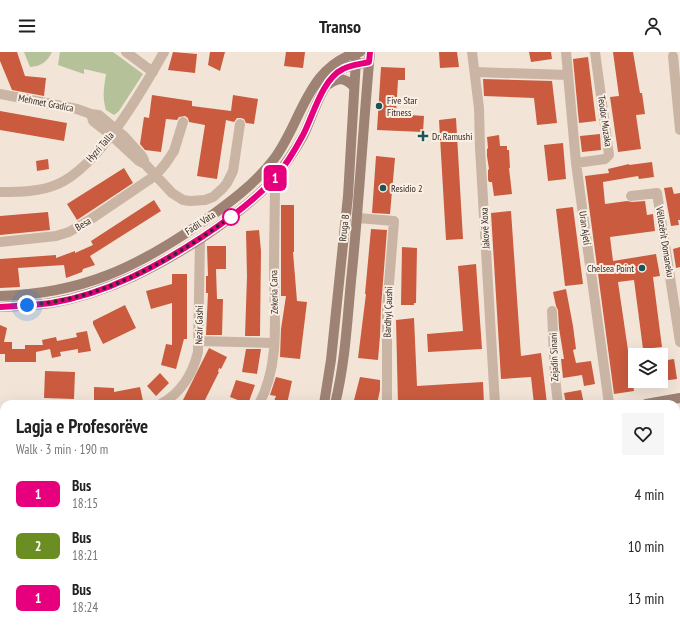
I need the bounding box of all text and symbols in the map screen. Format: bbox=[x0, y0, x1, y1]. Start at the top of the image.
icon: menu bbox=[16, 15, 38, 37]
text: Transo bbox=[319, 15, 361, 38]
icon: person bbox=[642, 15, 664, 37]
street label: Mehmet Gradica bbox=[17, 91, 75, 115]
place label: Five Star Fitness bbox=[387, 94, 417, 119]
street label: Teodor Muzaka bbox=[595, 95, 615, 147]
marker: Five Star Fitness bbox=[374, 101, 384, 111]
street label: Hyzri Talla bbox=[83, 129, 117, 165]
marker: Dr. Ramushi bbox=[417, 130, 429, 142]
place label: Dr. Ramushi bbox=[432, 130, 472, 143]
line badge: 1 bbox=[262, 165, 288, 191]
text: 1 bbox=[272, 169, 278, 187]
place label: Residio 2 bbox=[391, 182, 423, 195]
marker: Residio 2 bbox=[378, 183, 388, 193]
street label: Vëllezërit Domaneku bbox=[653, 205, 677, 278]
street label: Jakovë Xoxa bbox=[477, 207, 493, 250]
street label: Fadil Vata bbox=[182, 208, 218, 238]
unlabelled marker bbox=[222, 208, 240, 226]
street label: Uran Ajeti bbox=[576, 210, 594, 246]
street label: Besa bbox=[73, 214, 93, 234]
street label: Rruga B bbox=[336, 214, 352, 242]
place label: Chelsea Point bbox=[587, 262, 634, 275]
marker: Chelsea Point bbox=[637, 263, 647, 273]
street label: Zekeria Cana bbox=[267, 270, 281, 314]
street label: Bardhyl Çaushi bbox=[381, 286, 395, 338]
your location bbox=[17, 295, 37, 315]
street label: Nezir Gashi bbox=[192, 305, 206, 345]
street label: Zejadin Sinani bbox=[547, 332, 561, 382]
map controls bbox=[628, 348, 668, 388]
button: layers bbox=[628, 348, 668, 388]
button: heart bbox=[622, 413, 664, 455]
text: Lagja e Profesorëve bbox=[16, 414, 148, 438]
text: Walk · 3 min · 190 m bbox=[16, 441, 108, 458]
text: Bus bbox=[72, 476, 91, 495]
text: 1 bbox=[35, 485, 41, 503]
text: 4 min bbox=[634, 485, 664, 504]
text: 18:15 bbox=[72, 495, 98, 512]
text: Bus bbox=[72, 528, 91, 547]
text: 2 bbox=[35, 537, 41, 555]
text: 10 min bbox=[628, 537, 664, 556]
text: 18:21 bbox=[72, 547, 98, 564]
text: Bus bbox=[72, 580, 91, 599]
text: 1 bbox=[35, 589, 41, 607]
text: 13 min bbox=[628, 589, 664, 608]
text: 18:24 bbox=[72, 599, 98, 616]

